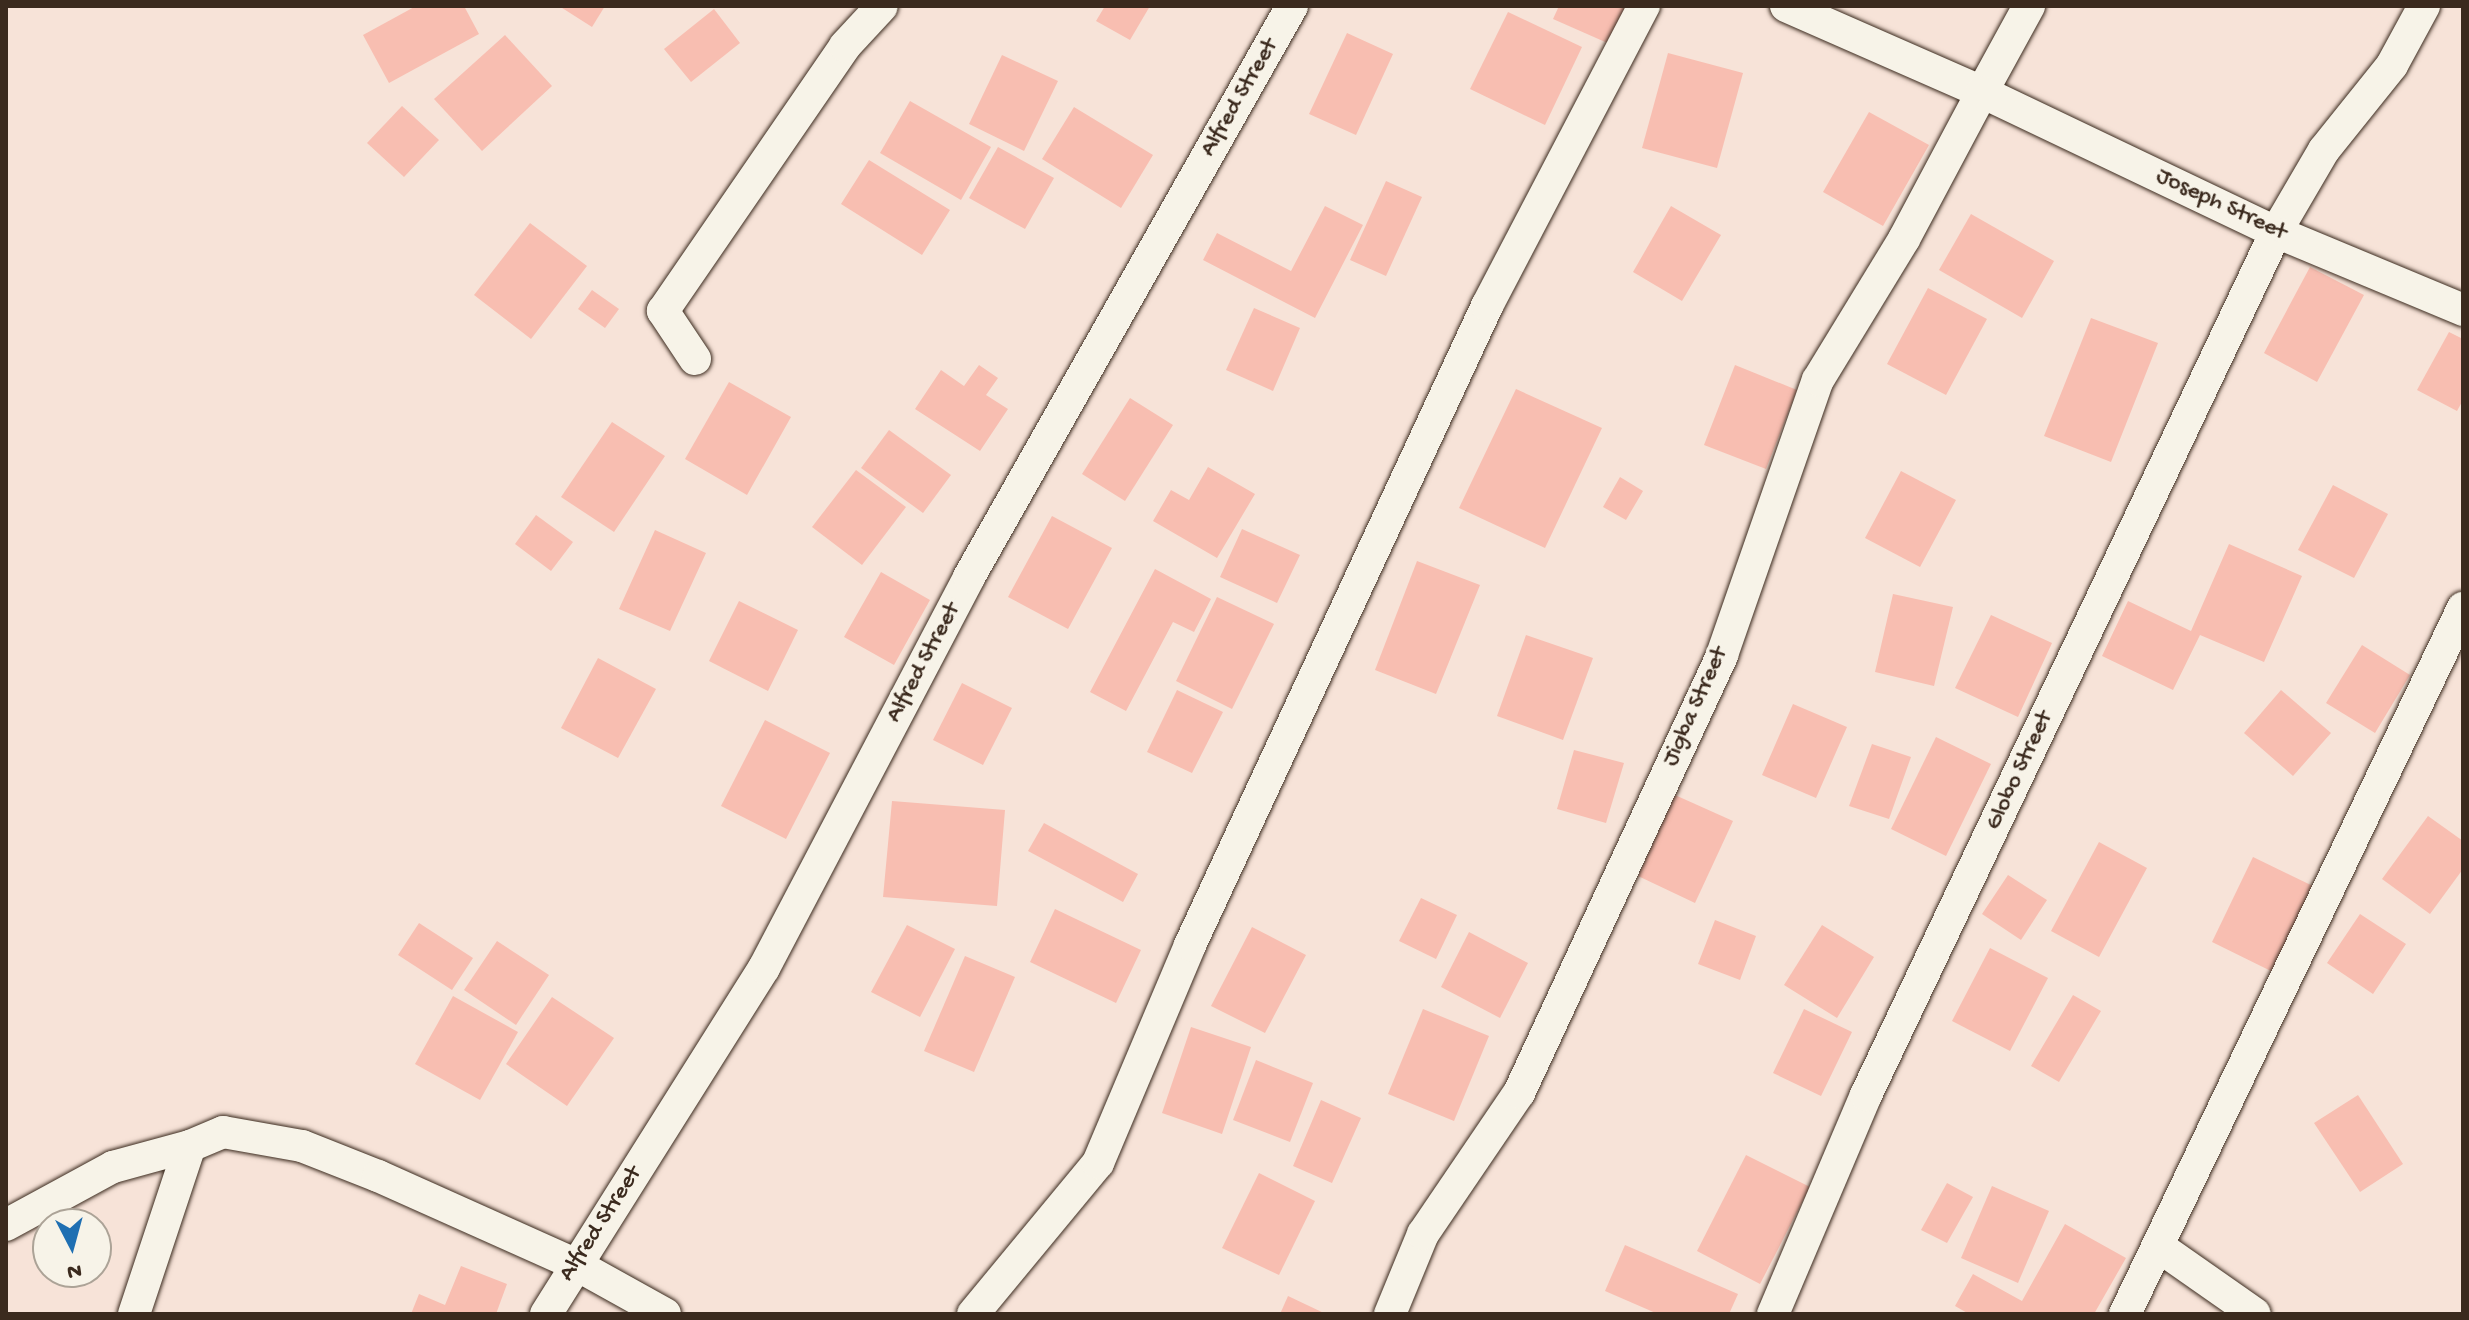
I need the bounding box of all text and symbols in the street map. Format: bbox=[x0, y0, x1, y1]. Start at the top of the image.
street label: Alfred Street bbox=[1195, 34, 1285, 162]
street label: Joseph Street bbox=[2151, 162, 2291, 248]
street label: Alfred Street bbox=[880, 598, 968, 728]
street label: Jigba Street bbox=[1657, 643, 1735, 771]
street label: Globo Street bbox=[1980, 707, 2060, 835]
street label: Alfred Street bbox=[553, 1161, 649, 1287]
north arrow bbox=[32, 1208, 112, 1288]
text: N bbox=[66, 1256, 83, 1284]

